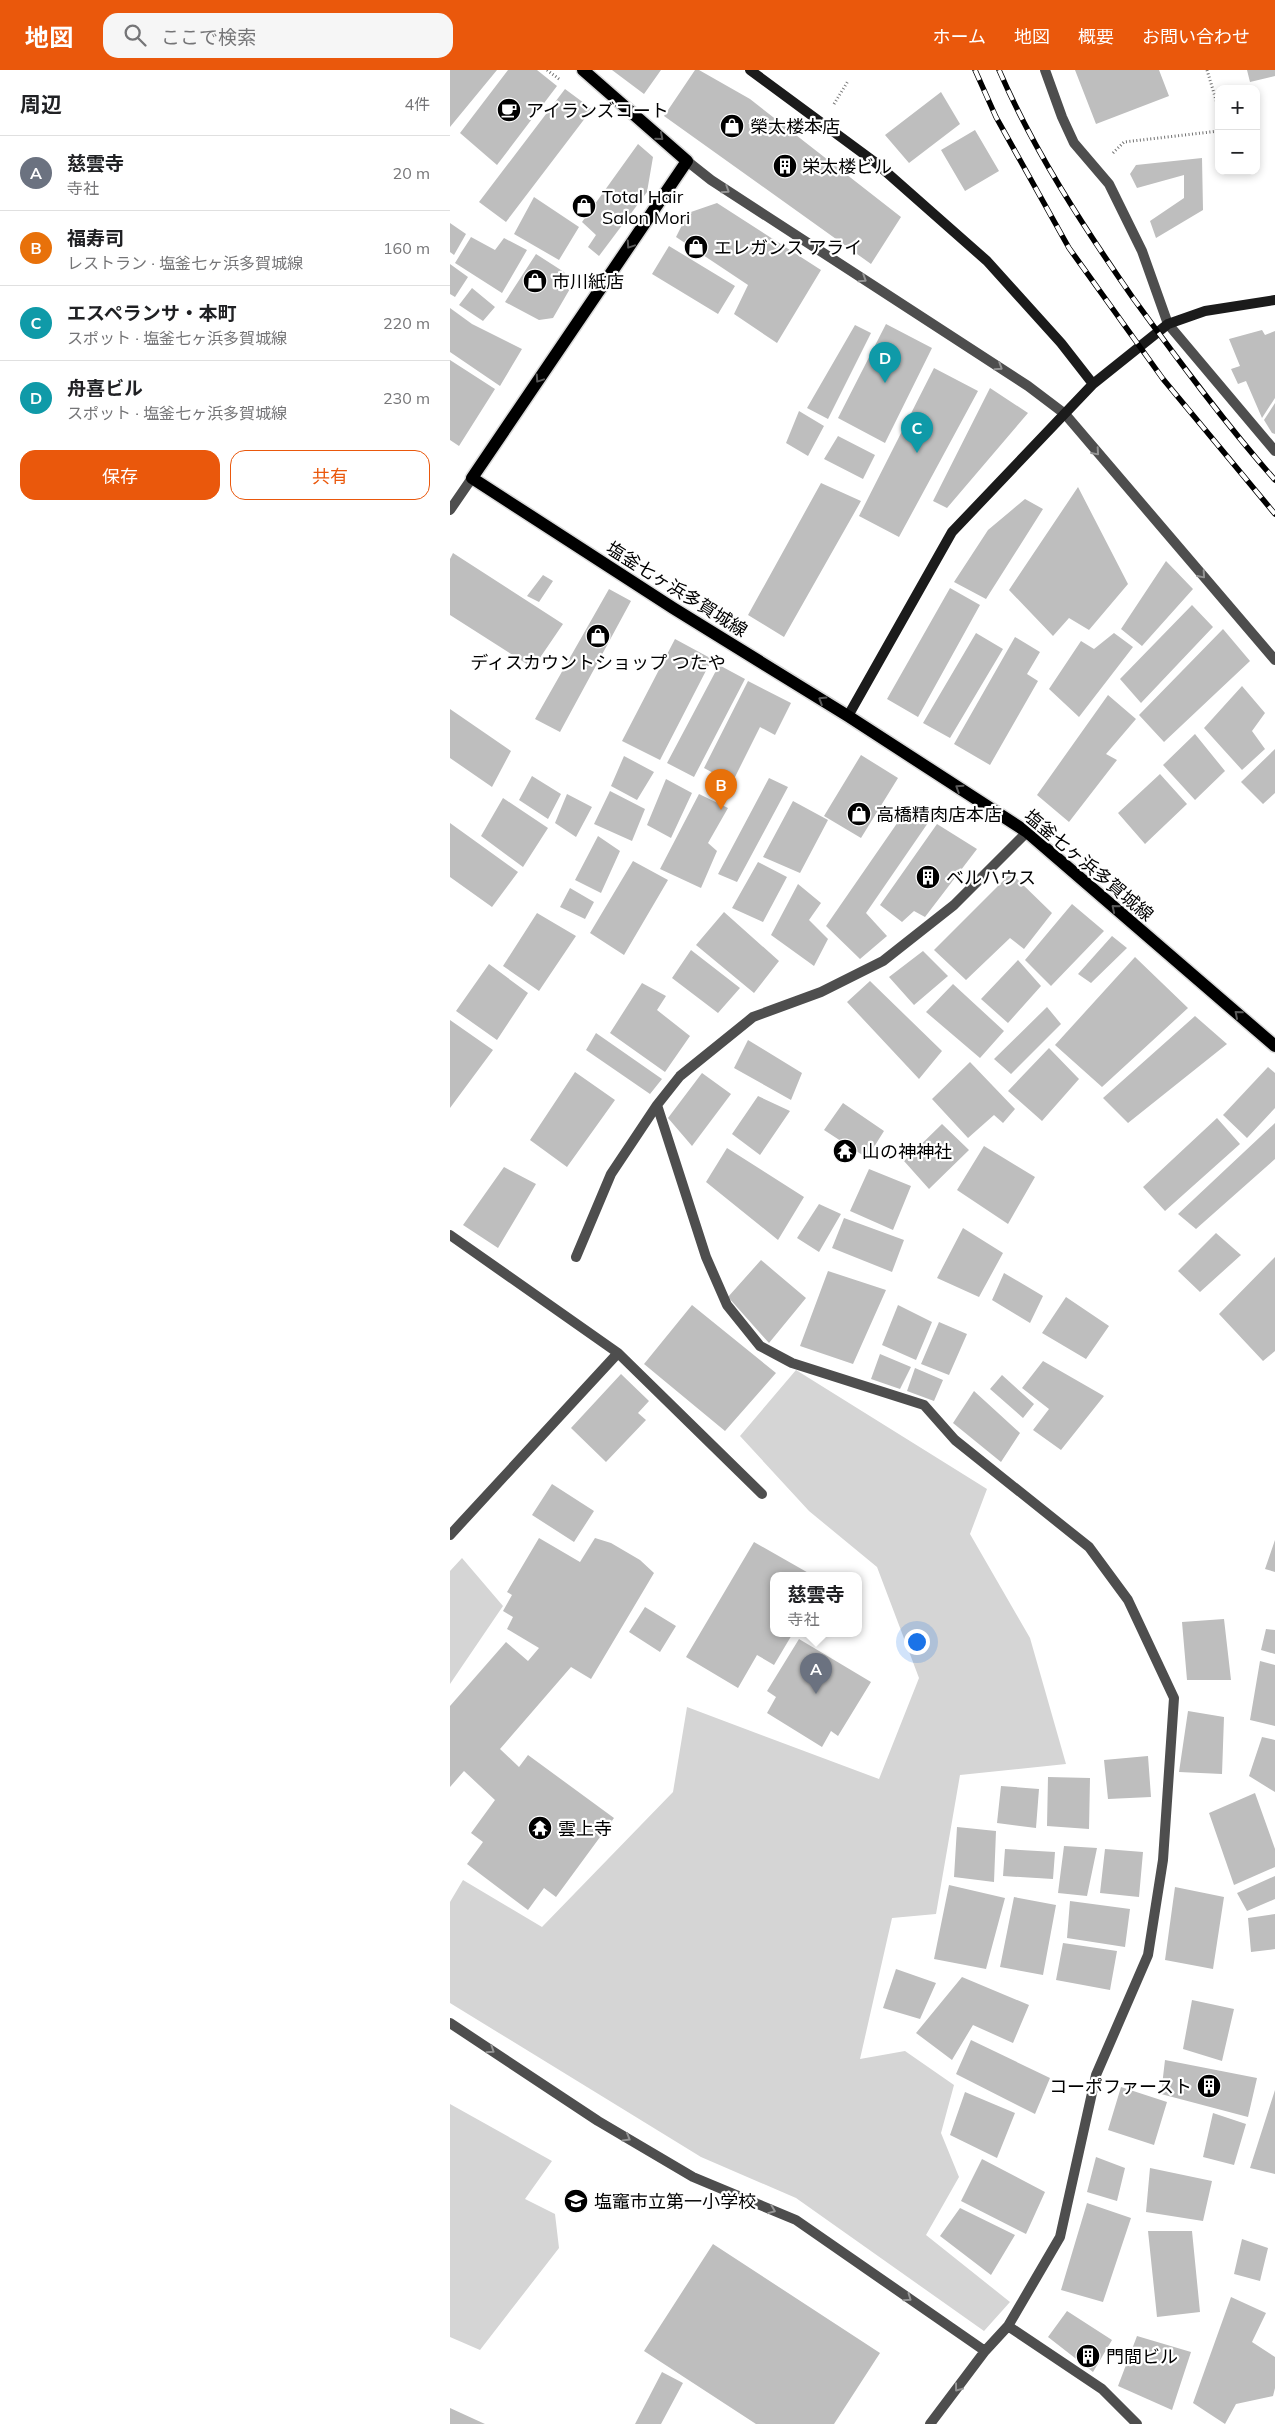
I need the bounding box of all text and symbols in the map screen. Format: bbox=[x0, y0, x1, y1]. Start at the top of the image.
search box bbox=[103, 13, 453, 58]
icon: search bbox=[121, 21, 149, 49]
text: 地図 bbox=[25, 22, 73, 52]
text: ここで検索 bbox=[161, 25, 256, 49]
text: ホーム bbox=[933, 25, 986, 48]
text: 地図 bbox=[1014, 25, 1050, 48]
text: 概要 bbox=[1078, 25, 1114, 48]
text: お問い合わせ bbox=[1142, 25, 1250, 48]
map controls bbox=[1215, 85, 1260, 175]
button: + bbox=[1215, 85, 1260, 130]
text: 周辺 bbox=[20, 91, 62, 117]
text: 4件 bbox=[404, 94, 430, 114]
cafe icon: アイランズコート bbox=[496, 97, 522, 123]
place label: アイランズコート bbox=[526, 99, 669, 122]
shop icon: 榮太楼本店 bbox=[719, 113, 745, 139]
place label: 榮太楼本店 bbox=[750, 115, 840, 138]
button: − bbox=[1215, 130, 1260, 175]
one-way arrow bbox=[654, 131, 663, 140]
text: 慈雲寺 bbox=[67, 151, 124, 175]
building icon: 栄太楼ビル bbox=[772, 153, 798, 179]
place label: 栄太楼ビル bbox=[802, 155, 892, 178]
text: A bbox=[30, 163, 42, 183]
text: 20 m bbox=[393, 163, 430, 183]
text: 寺社 bbox=[67, 178, 99, 198]
one-way arrow bbox=[721, 184, 730, 193]
place label: Total Hair Salon Mori bbox=[602, 185, 690, 229]
shop icon: Total Hair Salon Mori bbox=[571, 193, 597, 219]
text: 福寿司 bbox=[67, 226, 124, 250]
shop icon: エレガンス アライ bbox=[683, 234, 709, 260]
place label: エレガンス アライ bbox=[714, 236, 862, 259]
text: B bbox=[30, 238, 42, 258]
text: 160 m bbox=[383, 238, 430, 258]
one-way arrow bbox=[627, 239, 636, 248]
text: レストラン · 塩釜七ヶ浜多賀城線 bbox=[67, 253, 303, 273]
shop icon: 市川紙店 bbox=[522, 268, 548, 294]
place label: 市川紙店 bbox=[552, 270, 624, 293]
one-way arrow bbox=[857, 272, 866, 282]
text: エスペランサ・本町 bbox=[67, 301, 237, 325]
text: C bbox=[31, 313, 41, 333]
text: 220 m bbox=[383, 313, 430, 333]
text: スポット · 塩釜七ヶ浜多賀城線 bbox=[67, 328, 287, 348]
pin: D bbox=[869, 342, 901, 383]
one-way arrow bbox=[993, 361, 1002, 371]
one-way arrow bbox=[536, 373, 545, 383]
text: 舟喜ビル bbox=[67, 376, 143, 400]
text: D bbox=[30, 388, 42, 408]
text: 230 m bbox=[383, 388, 430, 408]
text: スポット · 塩釜七ヶ浜多賀城線 bbox=[67, 403, 287, 423]
pin: C bbox=[901, 412, 933, 453]
one-way arrow bbox=[1090, 446, 1098, 455]
button: 保存 bbox=[20, 450, 220, 500]
button: 共有 bbox=[230, 450, 430, 500]
street label: 塩釜七ヶ浜多賀城線 bbox=[602, 536, 752, 642]
one-way arrow bbox=[1196, 570, 1205, 579]
shop icon: ディスカウントショップ つたや bbox=[585, 623, 611, 649]
place label: ディスカウントショップ つたや bbox=[470, 651, 726, 674]
one-way arrow bbox=[819, 697, 828, 706]
pin: B bbox=[705, 769, 737, 810]
one-way arrow bbox=[955, 785, 964, 794]
shop icon: 高橋精肉店本店 bbox=[846, 801, 872, 827]
place label: 高橋精肉店本店 bbox=[876, 803, 1002, 826]
street label: 塩釜七ヶ浜多賀城線 bbox=[1020, 804, 1158, 926]
building icon: ベルハウス bbox=[915, 864, 941, 890]
place label: ベルハウス bbox=[946, 866, 1036, 889]
one-way arrow bbox=[1112, 905, 1121, 914]
one-way arrow bbox=[1235, 1011, 1244, 1020]
temple icon: 山の神神社 bbox=[832, 1138, 858, 1164]
place label: 山の神神社 bbox=[862, 1140, 952, 1163]
popup bbox=[770, 1572, 862, 1637]
text: 慈雲寺 bbox=[787, 1582, 845, 1606]
text: 寺社 bbox=[787, 1609, 820, 1629]
your location bbox=[904, 1629, 930, 1655]
pin: A bbox=[800, 1653, 832, 1694]
temple icon: 雲上寺 bbox=[527, 1815, 553, 1841]
place label: 雲上寺 bbox=[558, 1817, 612, 1840]
one-way arrow bbox=[485, 2044, 494, 2053]
building icon: コーポファースト bbox=[1196, 2073, 1222, 2099]
place label: コーポファースト bbox=[1049, 2075, 1192, 2098]
one-way arrow bbox=[621, 2132, 630, 2142]
school or university icon: 塩竈市立第一小学校 bbox=[563, 2188, 589, 2214]
place label: 塩竈市立第一小学校 bbox=[594, 2190, 756, 2213]
one-way arrow bbox=[767, 2204, 776, 2214]
one-way arrow bbox=[903, 2292, 912, 2301]
building icon: 門間ビル bbox=[1075, 2343, 1101, 2369]
place label: 門間ビル bbox=[1106, 2345, 1178, 2368]
one-way arrow bbox=[955, 2382, 963, 2391]

